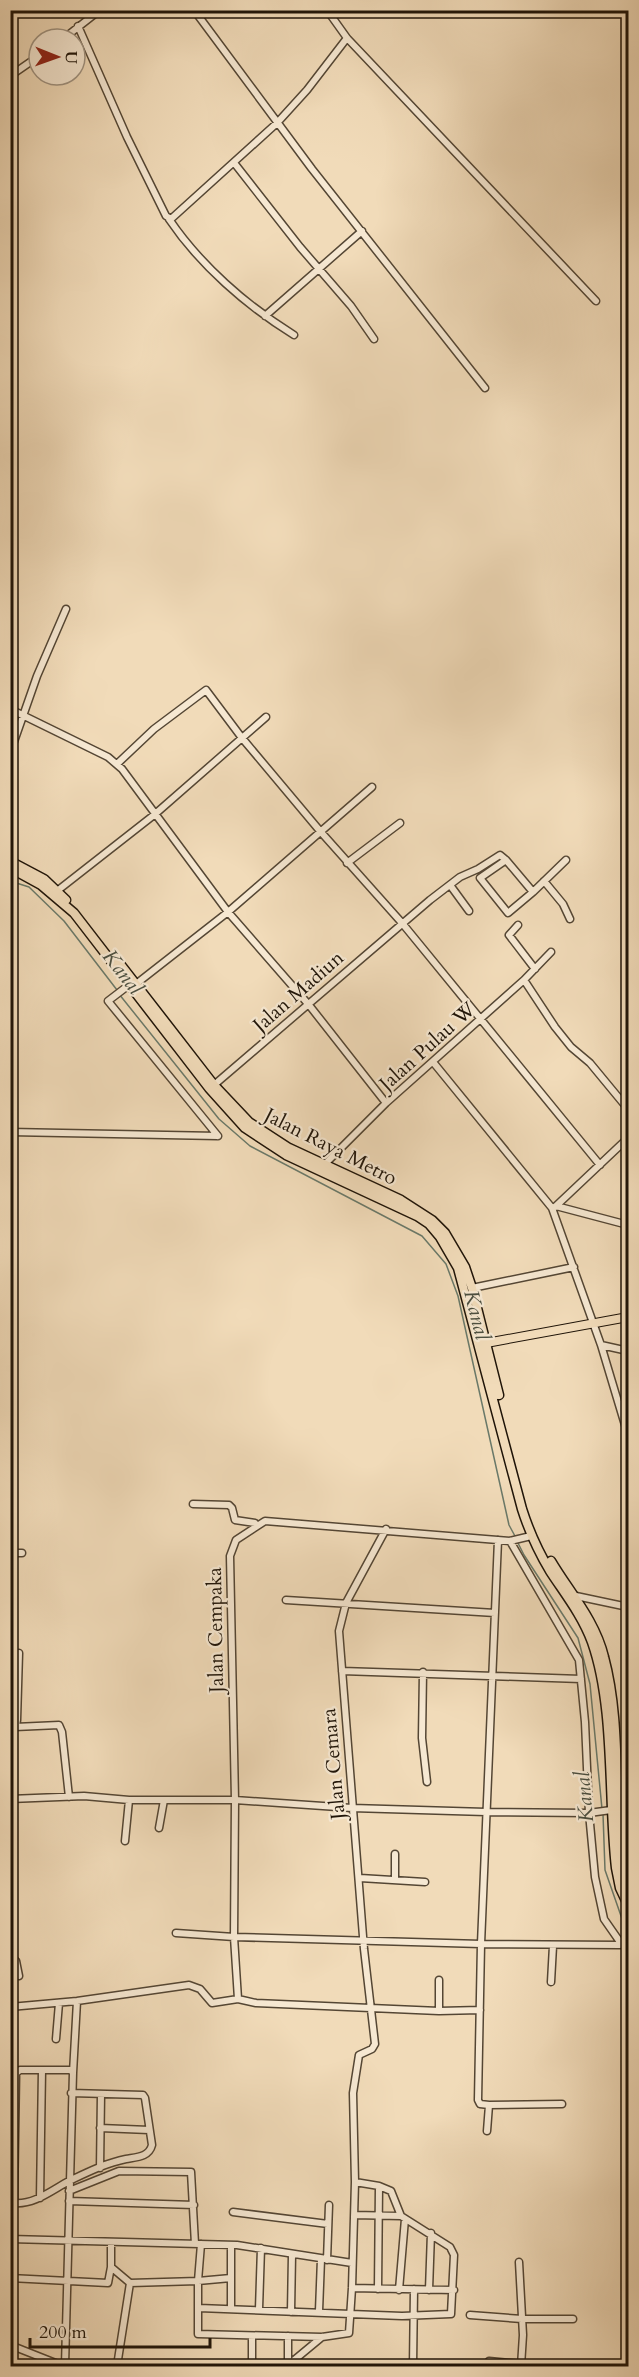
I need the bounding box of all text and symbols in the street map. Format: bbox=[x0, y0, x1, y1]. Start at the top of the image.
north arrow bbox=[27, 27, 87, 87]
text: U bbox=[60, 51, 82, 64]
water label: Kanal bbox=[96, 943, 150, 1002]
street label: Jalan Madiun bbox=[245, 944, 350, 1040]
street label: Jalan Pulau W bbox=[371, 995, 482, 1099]
street label: Jalan Raya Metro bbox=[257, 1100, 402, 1192]
water label: Kanal bbox=[456, 1287, 497, 1344]
street label: Jalan Cempaka bbox=[201, 1567, 230, 1696]
street label: Jalan Cemara bbox=[315, 1707, 352, 1824]
water label: Kanal bbox=[568, 1769, 601, 1823]
scale bar bbox=[30, 2311, 210, 2349]
text: 200 m bbox=[39, 2320, 87, 2345]

